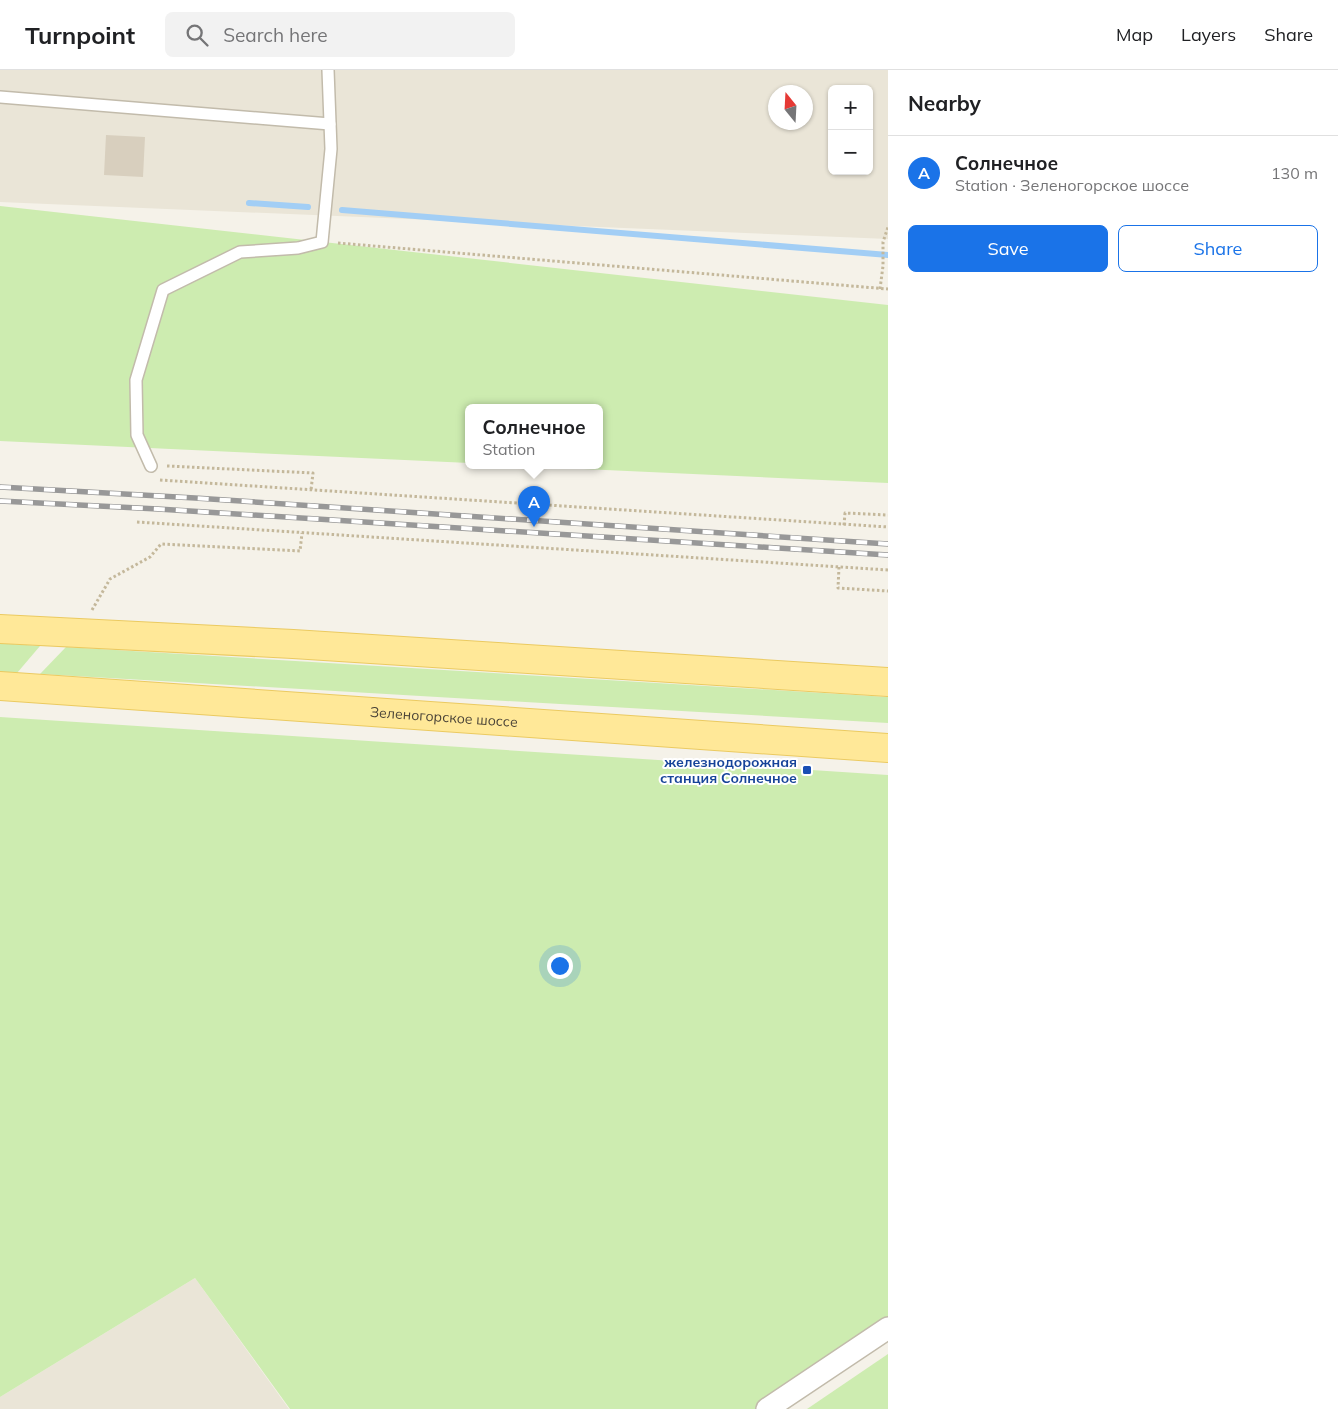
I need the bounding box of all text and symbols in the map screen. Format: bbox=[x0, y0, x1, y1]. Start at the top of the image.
search box bbox=[165, 12, 515, 57]
text: Turnpoint bbox=[25, 20, 135, 50]
icon: search bbox=[183, 21, 211, 49]
text: Search here bbox=[223, 23, 328, 47]
text: Map bbox=[1116, 23, 1153, 46]
text: Layers bbox=[1181, 23, 1236, 46]
text: Share bbox=[1264, 23, 1313, 46]
north arrow bbox=[768, 85, 813, 130]
map controls bbox=[828, 85, 873, 175]
button: + bbox=[828, 85, 873, 130]
text: Nearby bbox=[908, 90, 981, 116]
button: − bbox=[828, 130, 873, 175]
text: Солнечное bbox=[955, 151, 1058, 175]
text: A bbox=[918, 163, 930, 183]
text: 130 m bbox=[1271, 163, 1318, 183]
text: Station · Зеленогорское шоссе bbox=[955, 175, 1189, 195]
button: Save bbox=[908, 225, 1108, 272]
button: Share bbox=[1118, 225, 1318, 272]
popup bbox=[465, 404, 603, 469]
text: Солнечное bbox=[482, 415, 586, 439]
text: Station bbox=[482, 439, 535, 459]
pin: A bbox=[518, 486, 550, 527]
street label: Зеленогорское шоссе bbox=[369, 703, 519, 731]
place label: железнодорожная станция Солнечное bbox=[660, 753, 797, 787]
marker: железнодорожная станция Солнечное bbox=[801, 764, 813, 776]
your location bbox=[547, 953, 573, 979]

